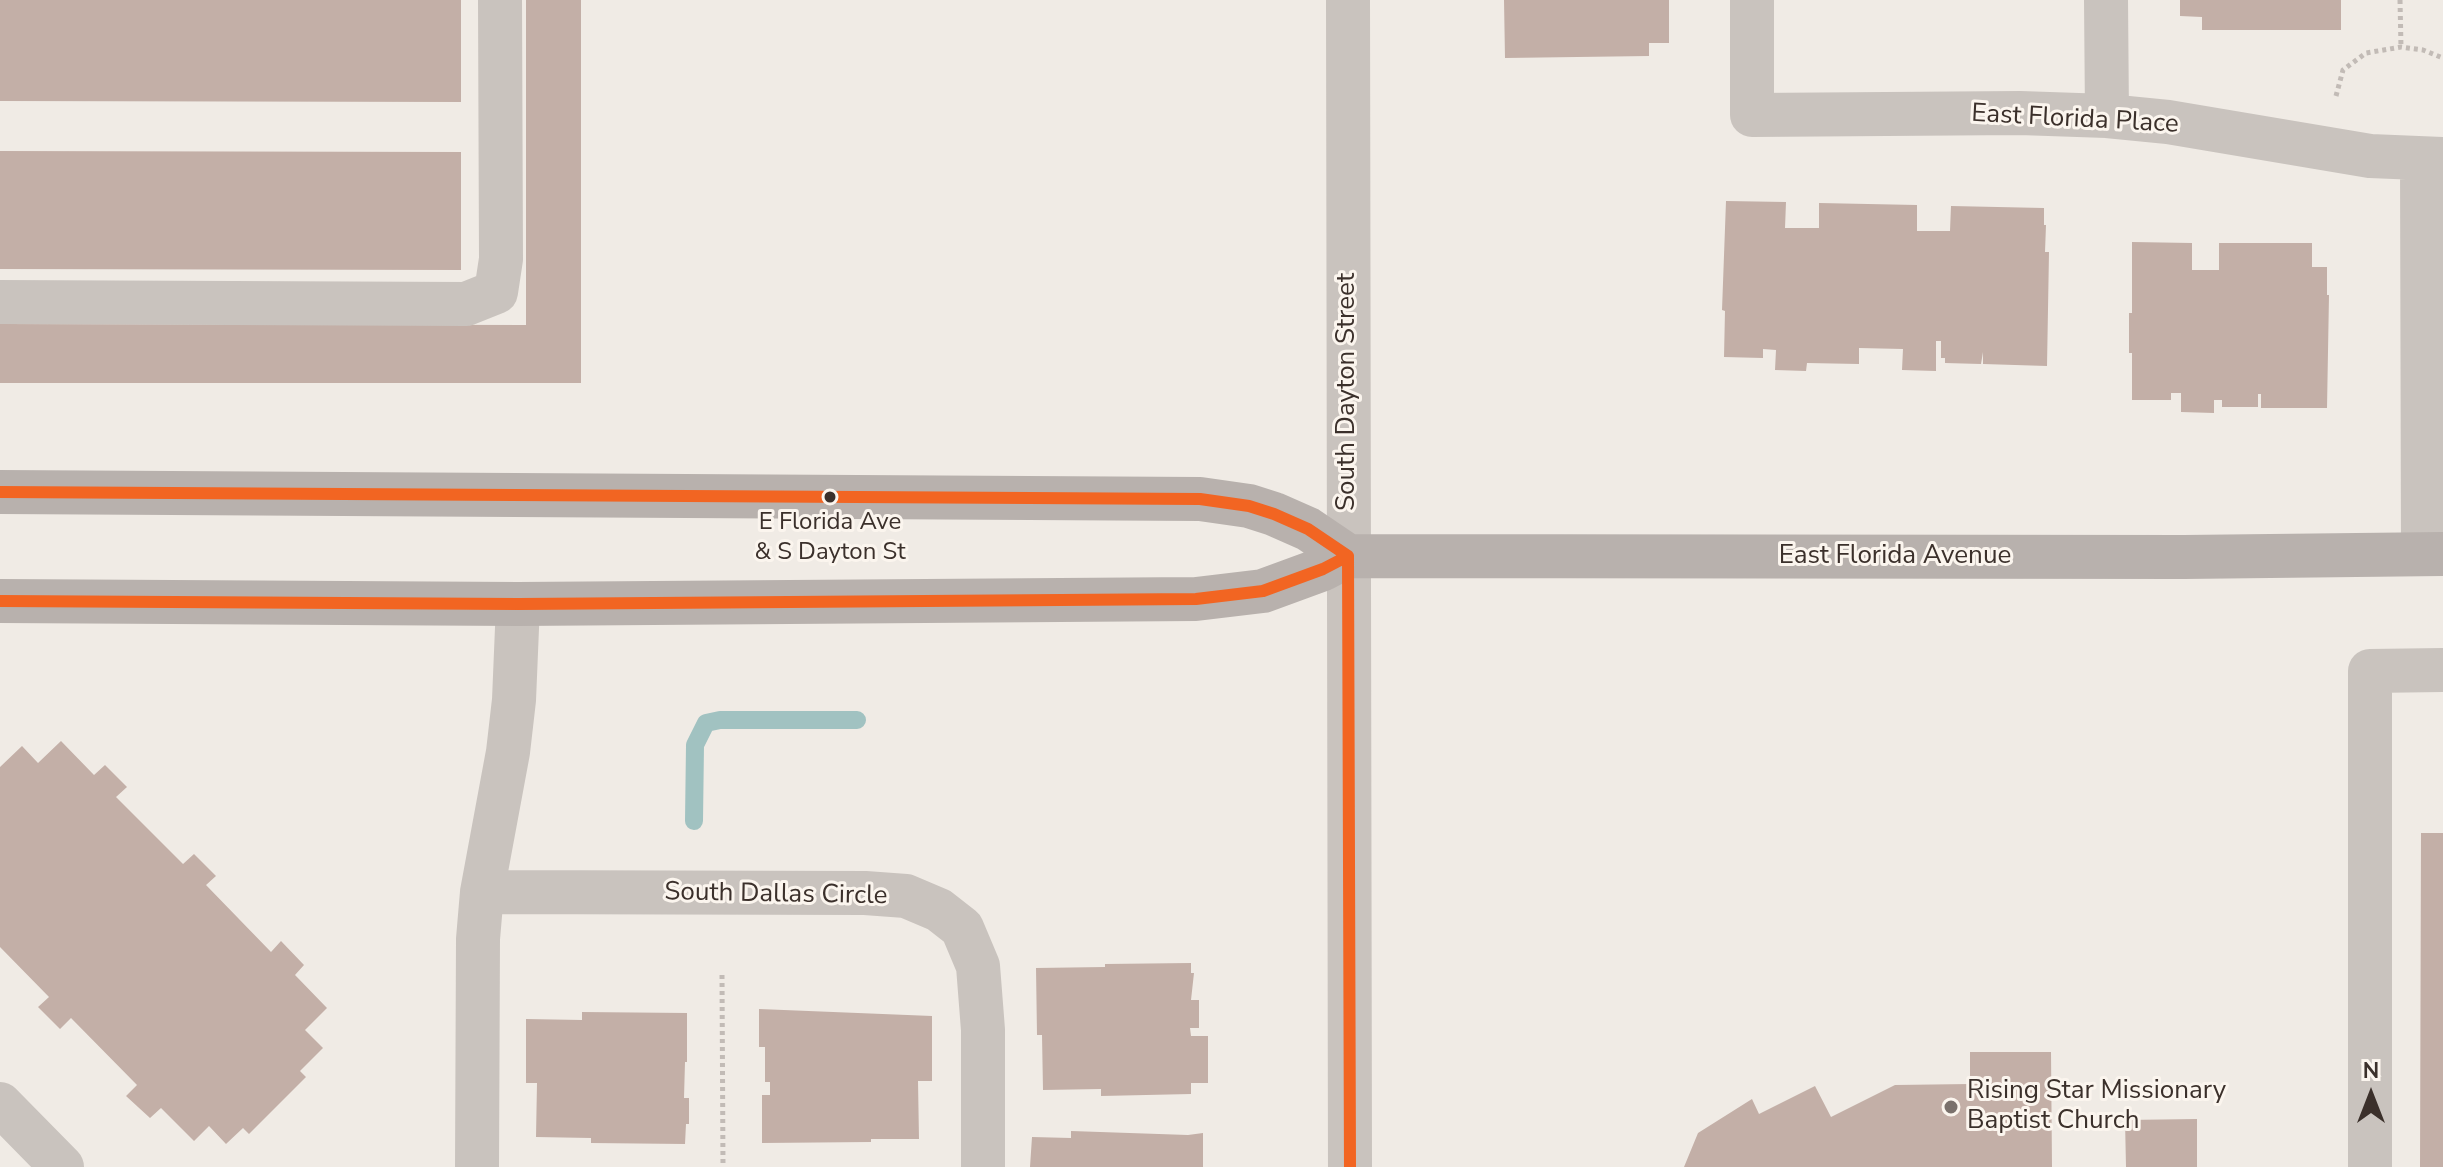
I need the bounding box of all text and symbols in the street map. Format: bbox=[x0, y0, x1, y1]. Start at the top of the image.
street label: East Florida Place bbox=[1970, 99, 2180, 141]
street label: South Dayton Street bbox=[1332, 273, 1364, 511]
marker: E Florida Ave & S Dayton St bbox=[822, 489, 838, 505]
place label: E Florida Ave & S Dayton St bbox=[754, 509, 906, 565]
street label: East Florida Avenue bbox=[1779, 541, 2011, 573]
street label: South Dallas Circle bbox=[664, 877, 888, 913]
north arrow bbox=[2331, 1055, 2411, 1135]
text: N bbox=[2363, 1056, 2379, 1086]
place label: Rising Star Missionary Baptist Church bbox=[1967, 1076, 2226, 1138]
marker: Rising Star Missionary Baptist Church bbox=[1942, 1098, 1960, 1116]

